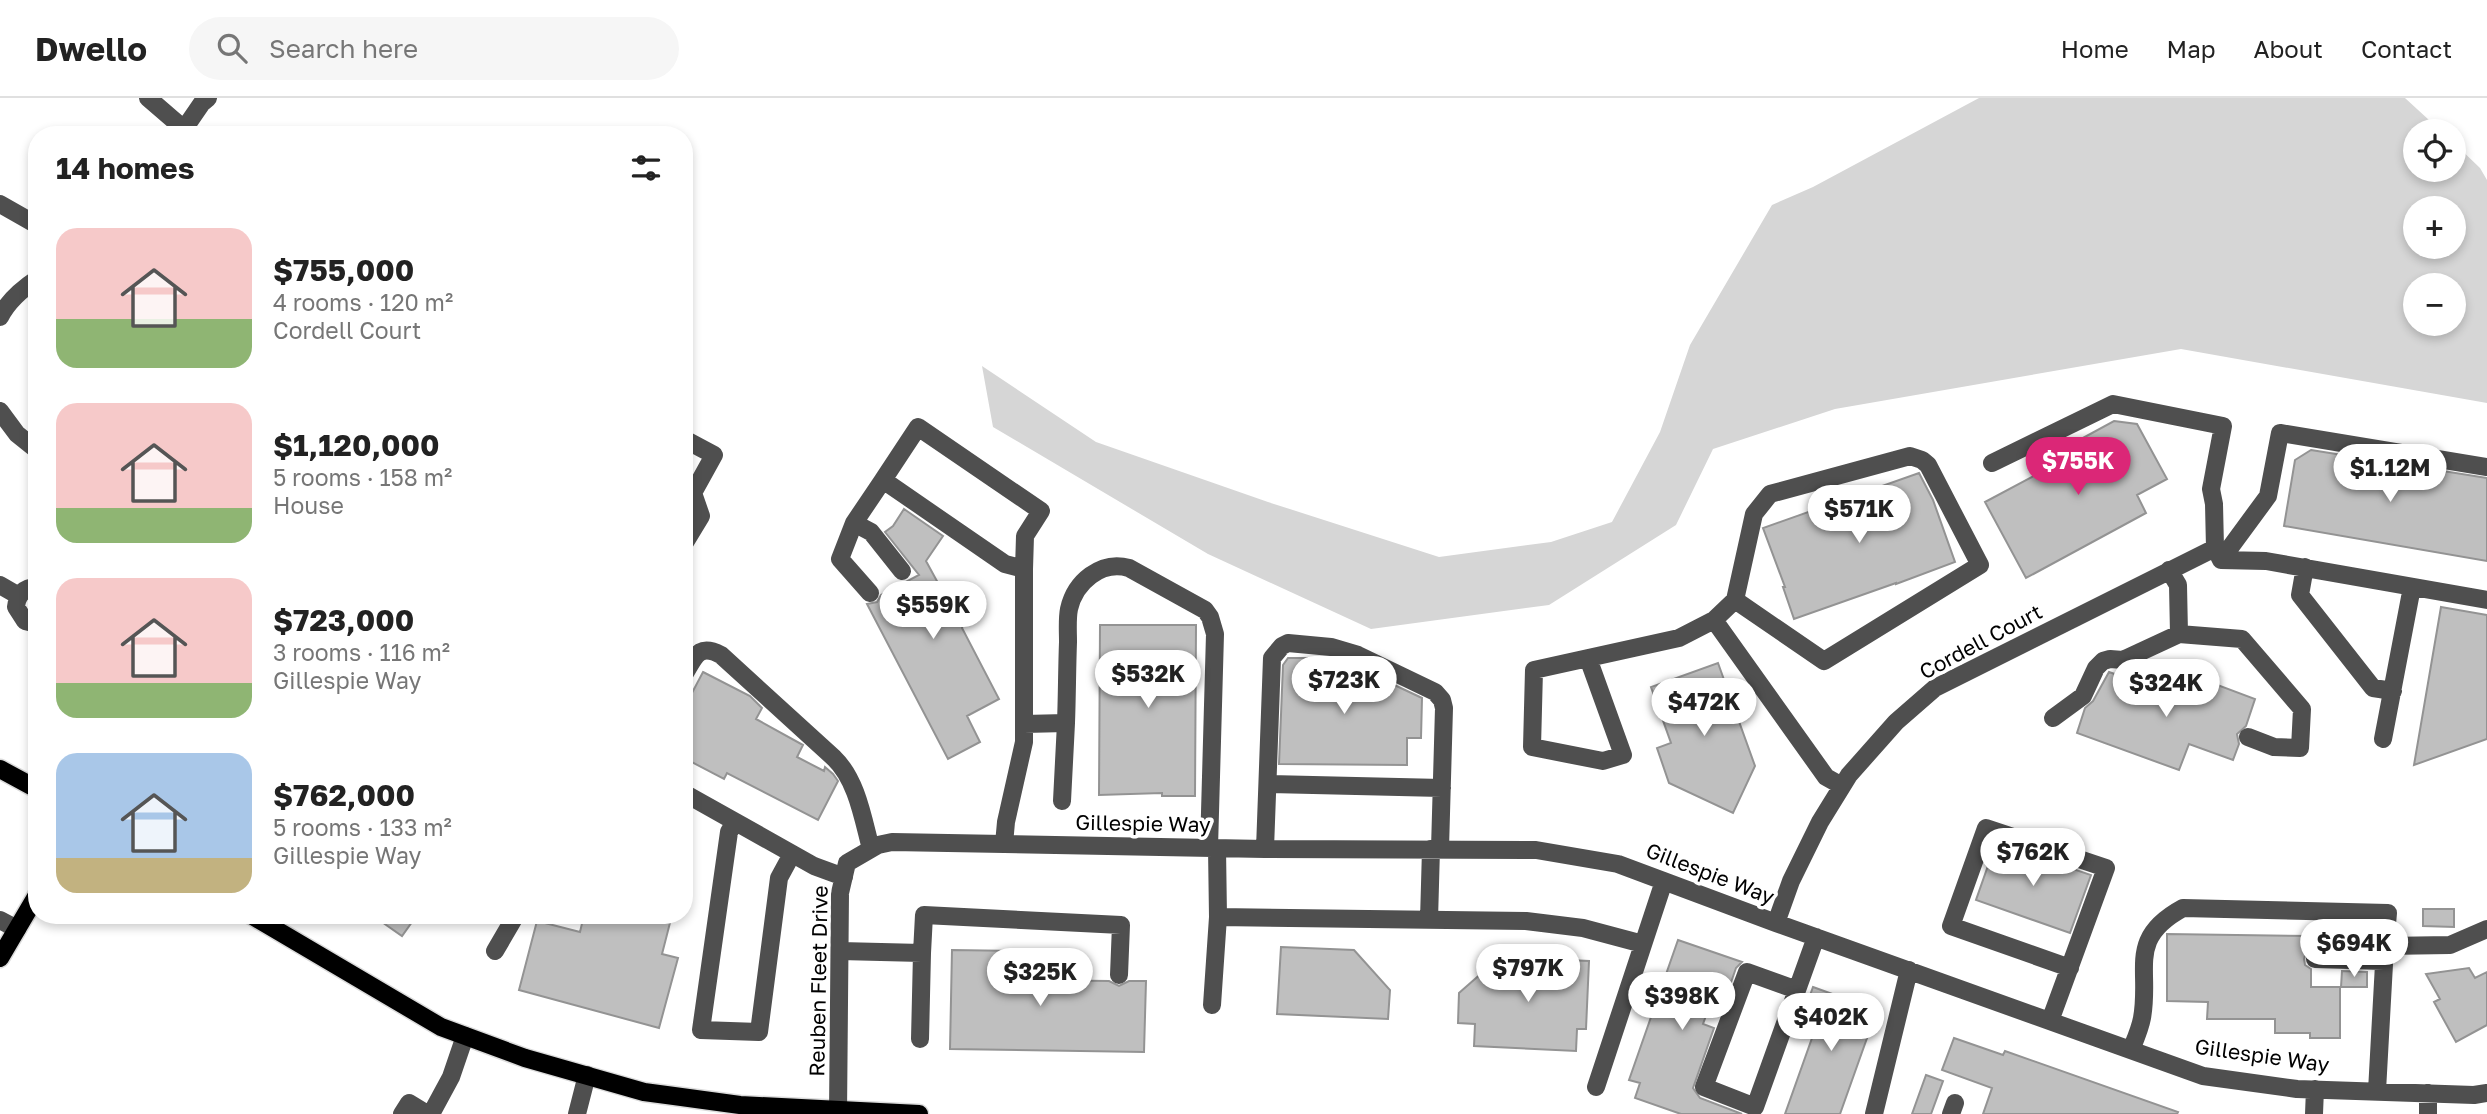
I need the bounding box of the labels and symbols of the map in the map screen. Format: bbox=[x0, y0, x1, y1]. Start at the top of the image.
pin: $755K bbox=[2029, 438, 2127, 497]
pin: $1.12M bbox=[2333, 444, 2447, 504]
pin: $571K bbox=[1810, 486, 1908, 545]
pin: $559K bbox=[884, 582, 982, 641]
street label: Cordell Court bbox=[1915, 598, 2046, 684]
pin: $532K bbox=[1099, 650, 1197, 710]
pin: $723K bbox=[1295, 656, 1393, 716]
pin: $324K bbox=[2117, 660, 2215, 719]
pin: $472K bbox=[1655, 678, 1753, 738]
street label: Gillespie Way bbox=[1075, 809, 1211, 837]
pin: $762K bbox=[1984, 828, 2082, 888]
street label: Gillespie Way bbox=[1642, 837, 1778, 910]
street label: Reuben Fleet Drive bbox=[803, 885, 833, 1077]
pin: $694K bbox=[2305, 920, 2403, 979]
pin: $797K bbox=[1479, 944, 1577, 1004]
pin: $325K bbox=[991, 948, 1089, 1008]
pin: $398K bbox=[1633, 972, 1731, 1032]
pin: $402K bbox=[1782, 993, 1880, 1053]
street label: Gillespie Way bbox=[2193, 1033, 2331, 1077]

